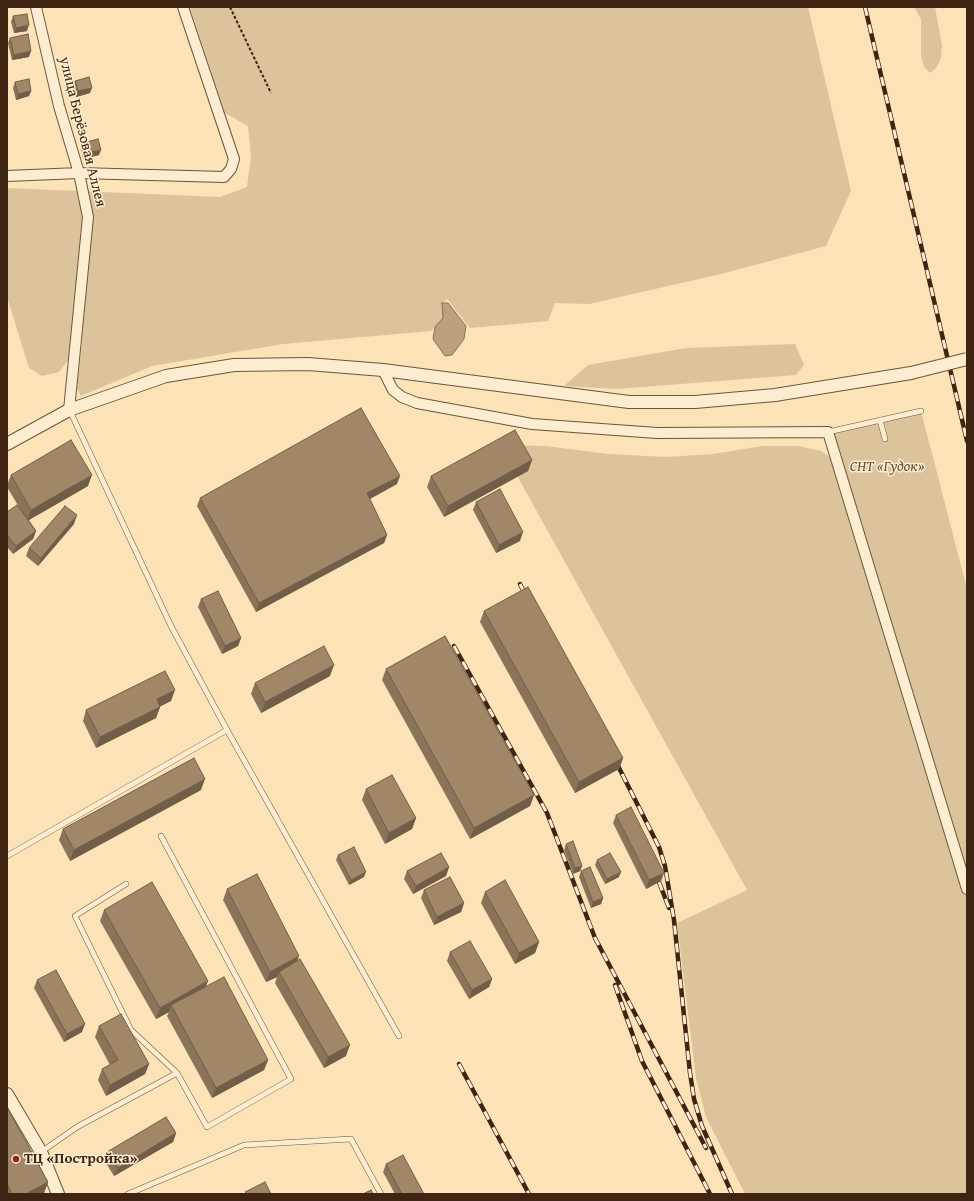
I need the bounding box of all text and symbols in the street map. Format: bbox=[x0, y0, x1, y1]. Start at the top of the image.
street label: улица Берёзовая Аллея bbox=[55, 55, 109, 209]
park label: СНТ «Гудок» bbox=[850, 458, 924, 476]
place label: ТЦ «Постройка» bbox=[24, 1150, 137, 1168]
marker: ТЦ «Постройка» bbox=[11, 1154, 21, 1164]

